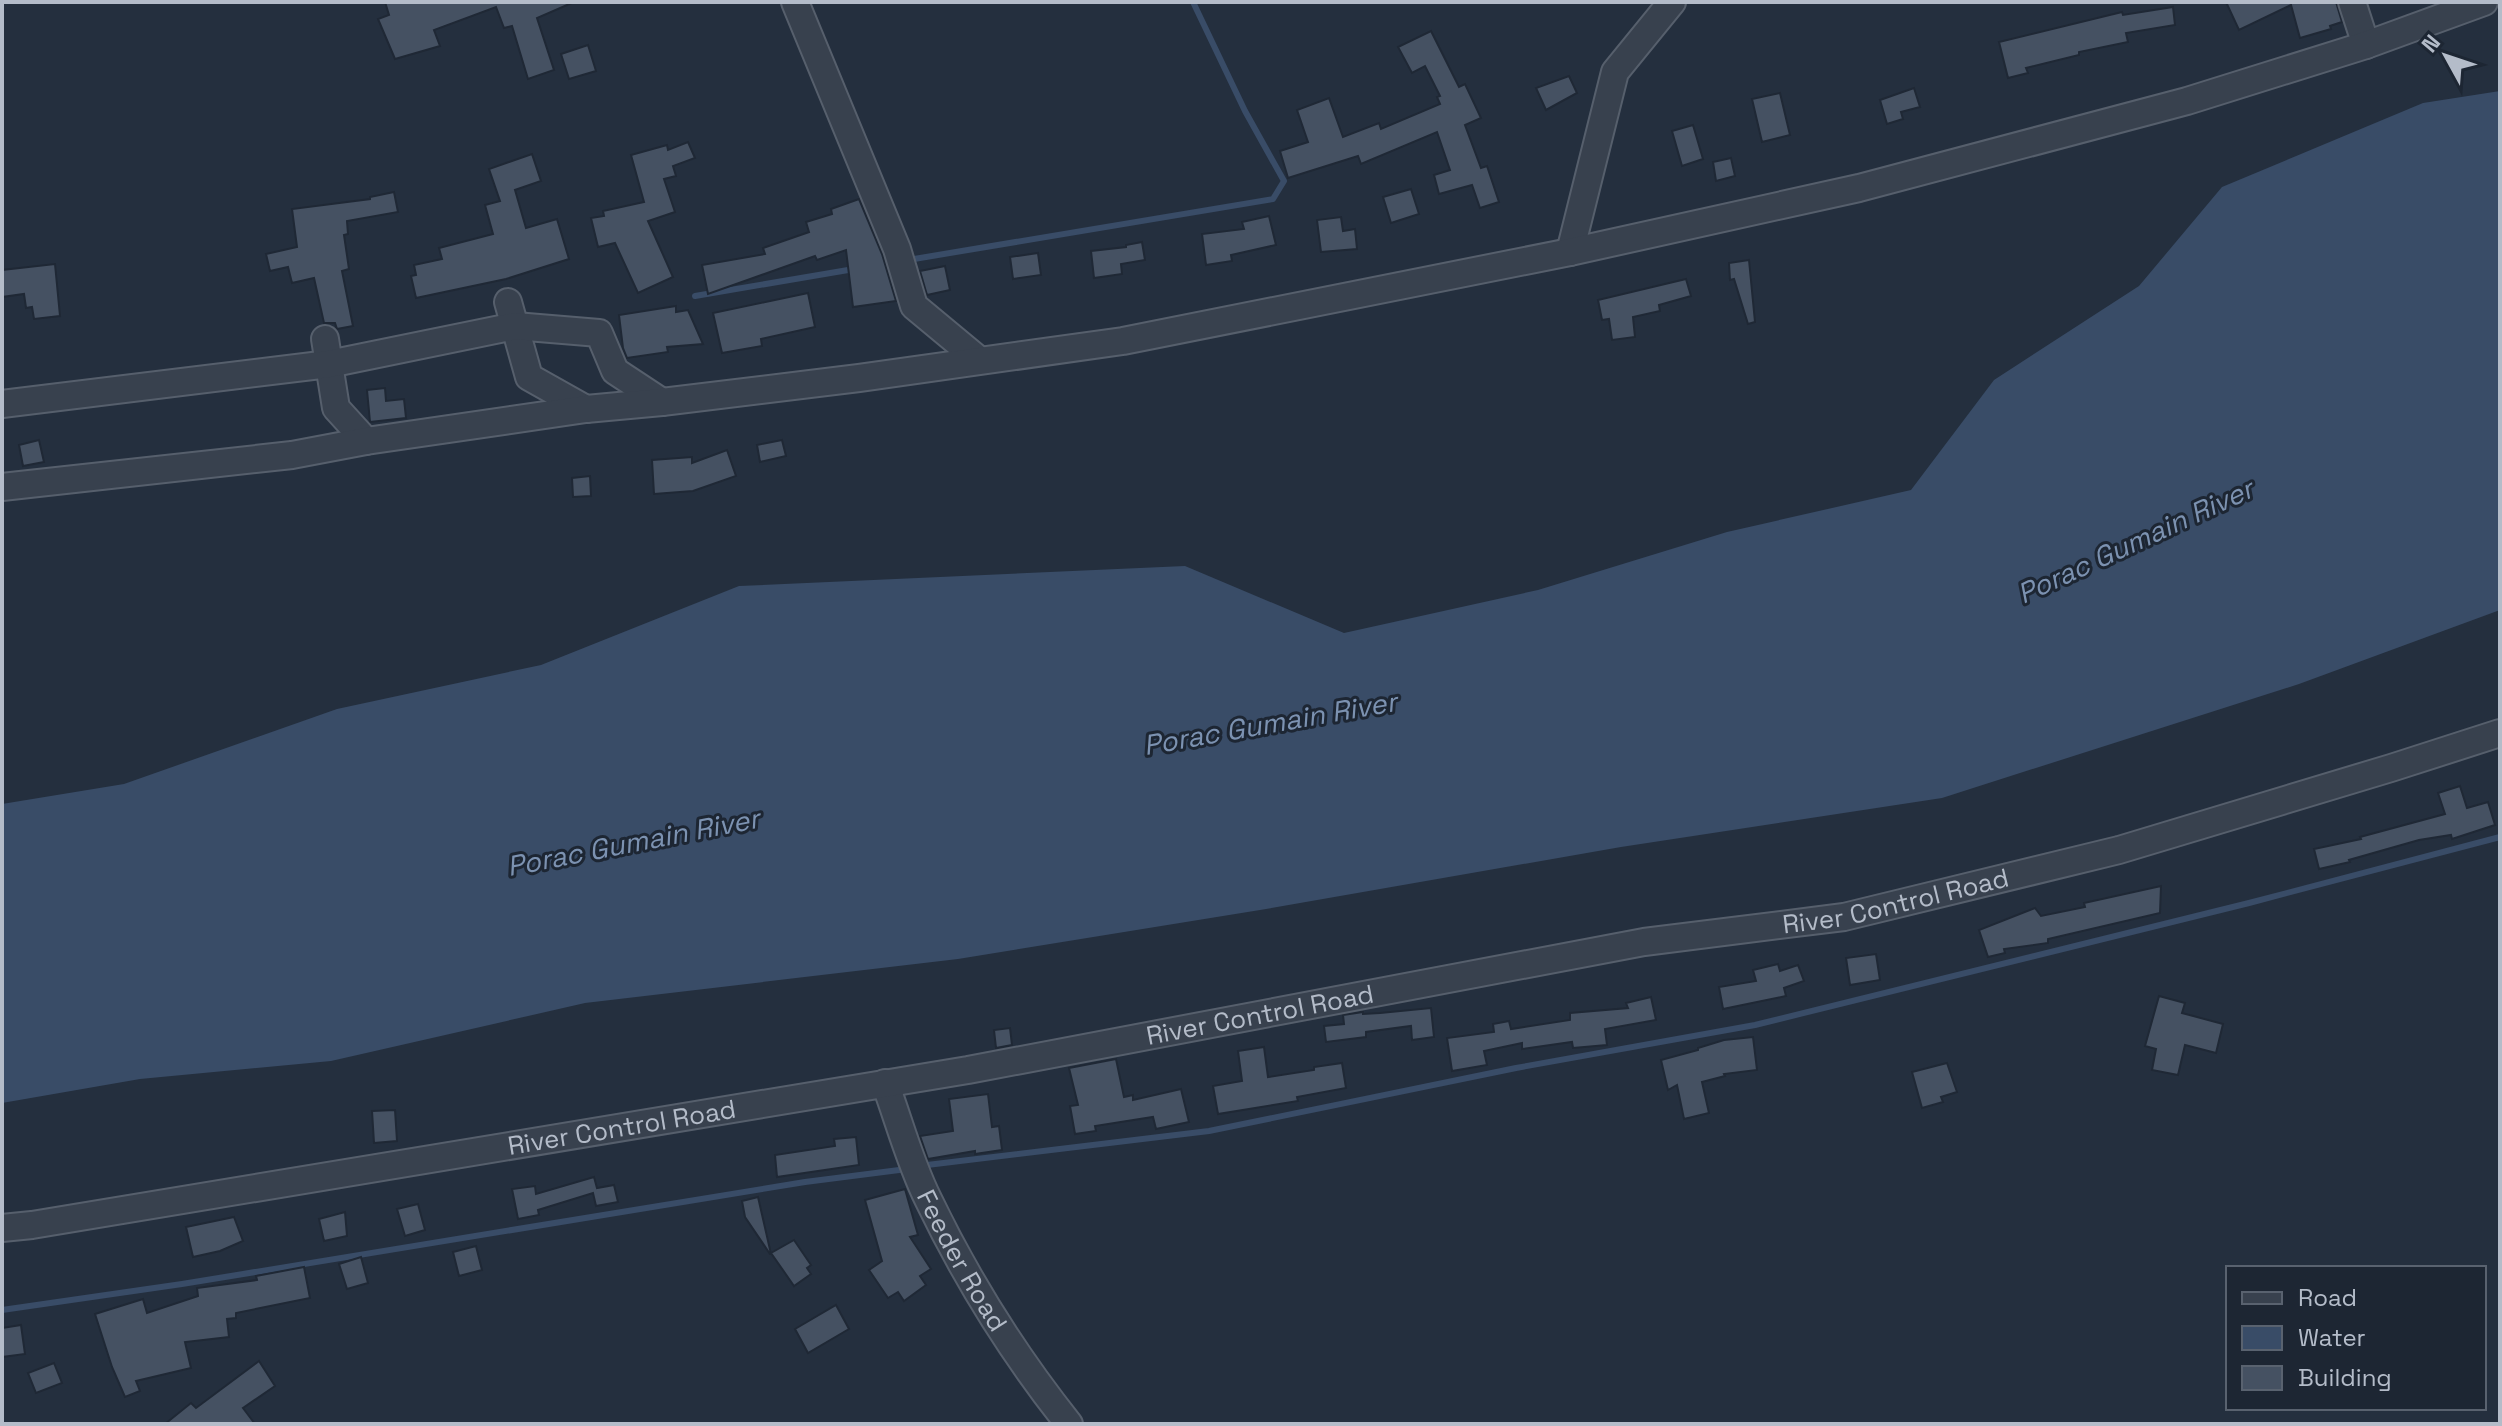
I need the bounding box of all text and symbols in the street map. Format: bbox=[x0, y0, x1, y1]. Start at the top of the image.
north arrow bbox=[2406, 16, 2486, 96]
text: N bbox=[2415, 28, 2446, 58]
water label: Porac Gumain River bbox=[2011, 469, 2262, 612]
water label: Porac Gumain River bbox=[1141, 682, 1403, 763]
water label: Porac Gumain River bbox=[504, 799, 766, 884]
street label: River Control Road bbox=[1780, 860, 2012, 942]
street label: River Control Road bbox=[1143, 977, 1376, 1053]
street label: River Control Road bbox=[505, 1092, 738, 1163]
street label: Feeder Road bbox=[909, 1184, 1015, 1338]
legend bbox=[2226, 1266, 2486, 1410]
text: Road bbox=[2298, 1282, 2357, 1313]
text: Water bbox=[2298, 1322, 2366, 1353]
text: Building bbox=[2298, 1362, 2392, 1393]

